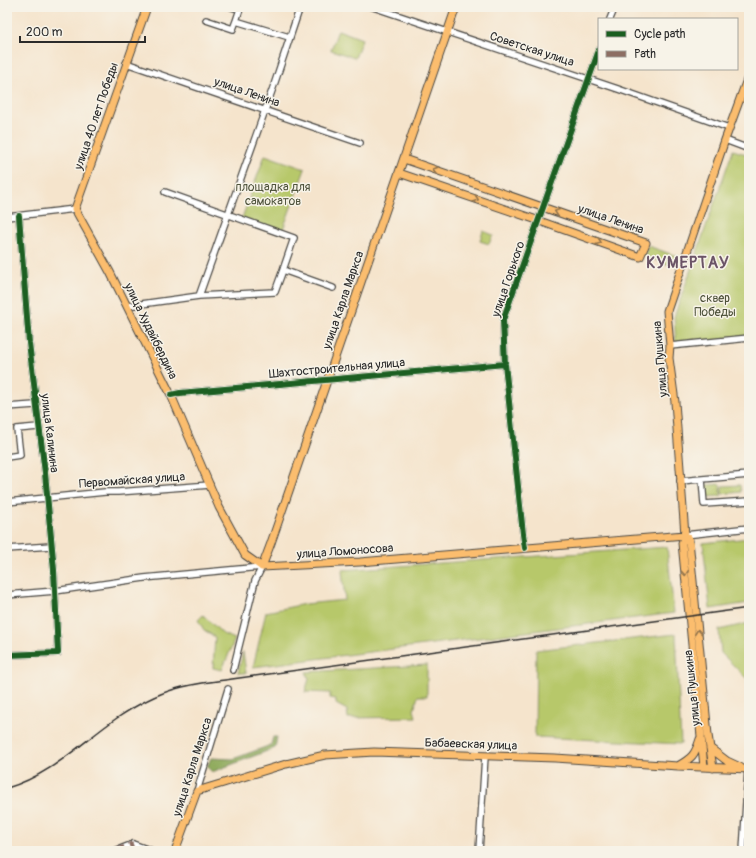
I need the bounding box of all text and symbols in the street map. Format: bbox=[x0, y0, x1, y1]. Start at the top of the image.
scale bar bbox=[20, 18, 145, 44]
legend bbox=[598, 18, 738, 70]
text: 200 m bbox=[26, 25, 63, 40]
text: Cycle path bbox=[634, 27, 686, 42]
street label: Советская улица bbox=[488, 29, 576, 70]
text: Path bbox=[634, 47, 656, 62]
street label: улица 40 лет Победы bbox=[71, 60, 122, 173]
street label: улица Ленина bbox=[211, 74, 282, 111]
one-way arrow bbox=[431, 166, 438, 174]
park label: площадка для самокатов bbox=[236, 180, 311, 209]
one-way arrow bbox=[472, 195, 479, 203]
street label: улица Ленина bbox=[575, 201, 646, 238]
one-way arrow bbox=[554, 208, 561, 217]
one-way arrow bbox=[595, 237, 602, 246]
street label: улица Горького bbox=[488, 239, 529, 320]
street label: улица Карла Маркса bbox=[319, 249, 367, 352]
district label: КУМЕРТАУ bbox=[646, 253, 730, 273]
street label: улица Худайбердина bbox=[120, 280, 181, 382]
park label: сквер Победы bbox=[694, 291, 736, 320]
street label: улица Пушкина bbox=[650, 320, 671, 399]
street label: Шахтостроительная улица bbox=[268, 355, 406, 382]
street label: улица Калинина bbox=[37, 392, 62, 474]
street label: Первомайская улица bbox=[78, 469, 186, 492]
street label: улица Ломоносова bbox=[295, 541, 394, 562]
one-way arrow bbox=[680, 570, 689, 576]
one-way arrow bbox=[694, 629, 703, 635]
street label: улица Пушкина bbox=[681, 649, 704, 728]
street label: улица Карла Маркса bbox=[169, 716, 216, 819]
street label: Бабаевская улица bbox=[424, 735, 518, 754]

